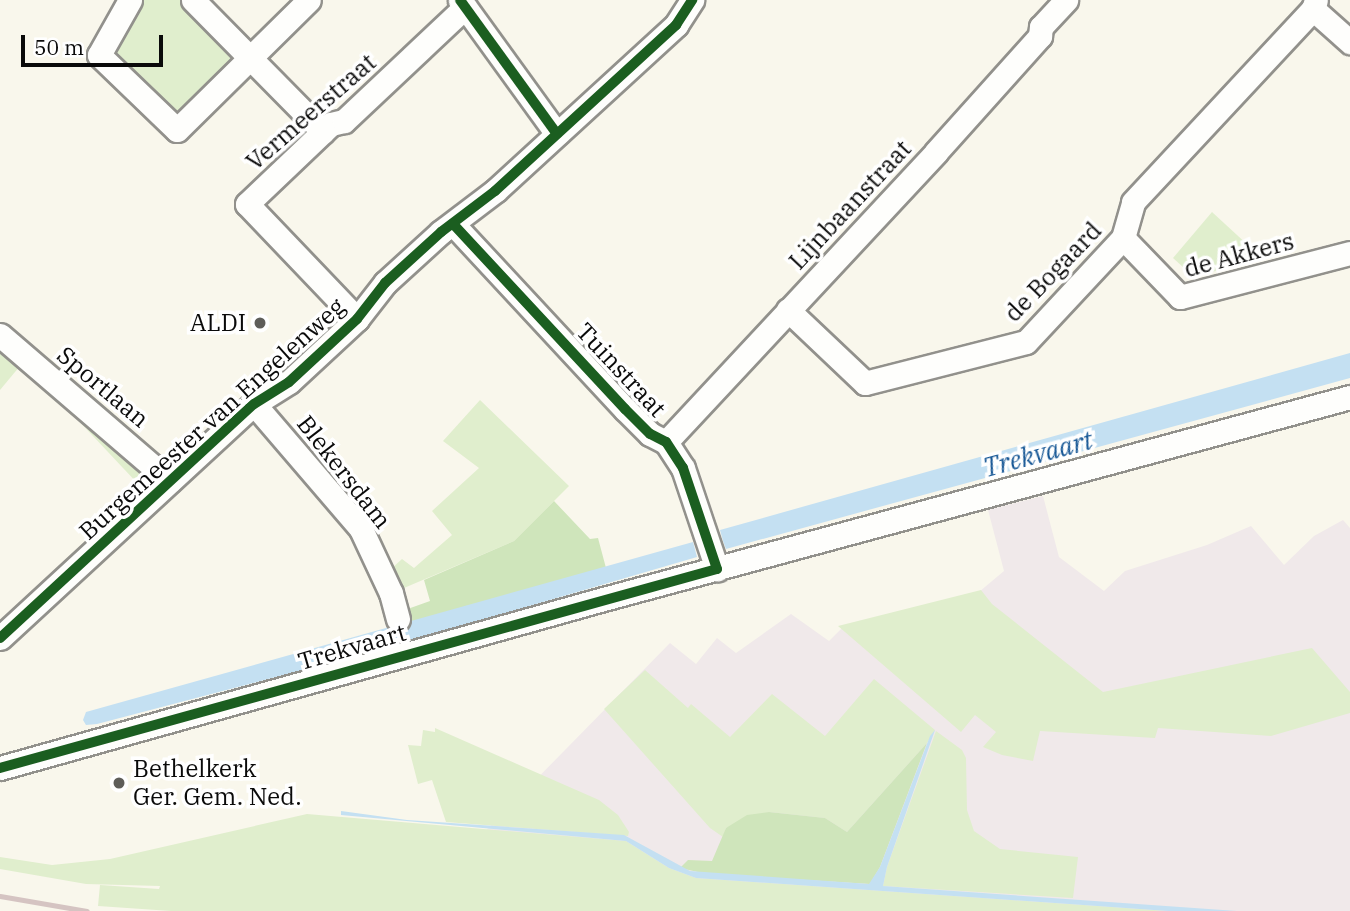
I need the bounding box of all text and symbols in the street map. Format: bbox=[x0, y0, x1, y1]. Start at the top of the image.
scale bar bbox=[24, 21, 166, 65]
text: 50 m bbox=[34, 33, 84, 61]
street label: Vermeerstraat bbox=[240, 48, 382, 176]
street label: Lijnbaanstraat bbox=[783, 135, 917, 275]
street label: de Bogaard bbox=[999, 216, 1107, 328]
street label: de Akkers bbox=[1181, 227, 1297, 283]
street label: Burgemeester van Engelenweg bbox=[73, 292, 351, 546]
place label: ALDI bbox=[190, 309, 246, 337]
marker: ALDI bbox=[252, 315, 268, 331]
street label: Tuinstraat bbox=[570, 317, 672, 423]
street label: Sportlaan bbox=[51, 340, 155, 434]
street label: Blekersdam bbox=[291, 410, 397, 534]
water label: Trekvaart bbox=[980, 424, 1096, 484]
street label: Trekvaart bbox=[295, 618, 409, 676]
place label: Bethelkerk Ger. Gem. Ned. bbox=[133, 755, 302, 811]
marker: Bethelkerk Ger. Gem. Ned. bbox=[111, 775, 127, 791]

